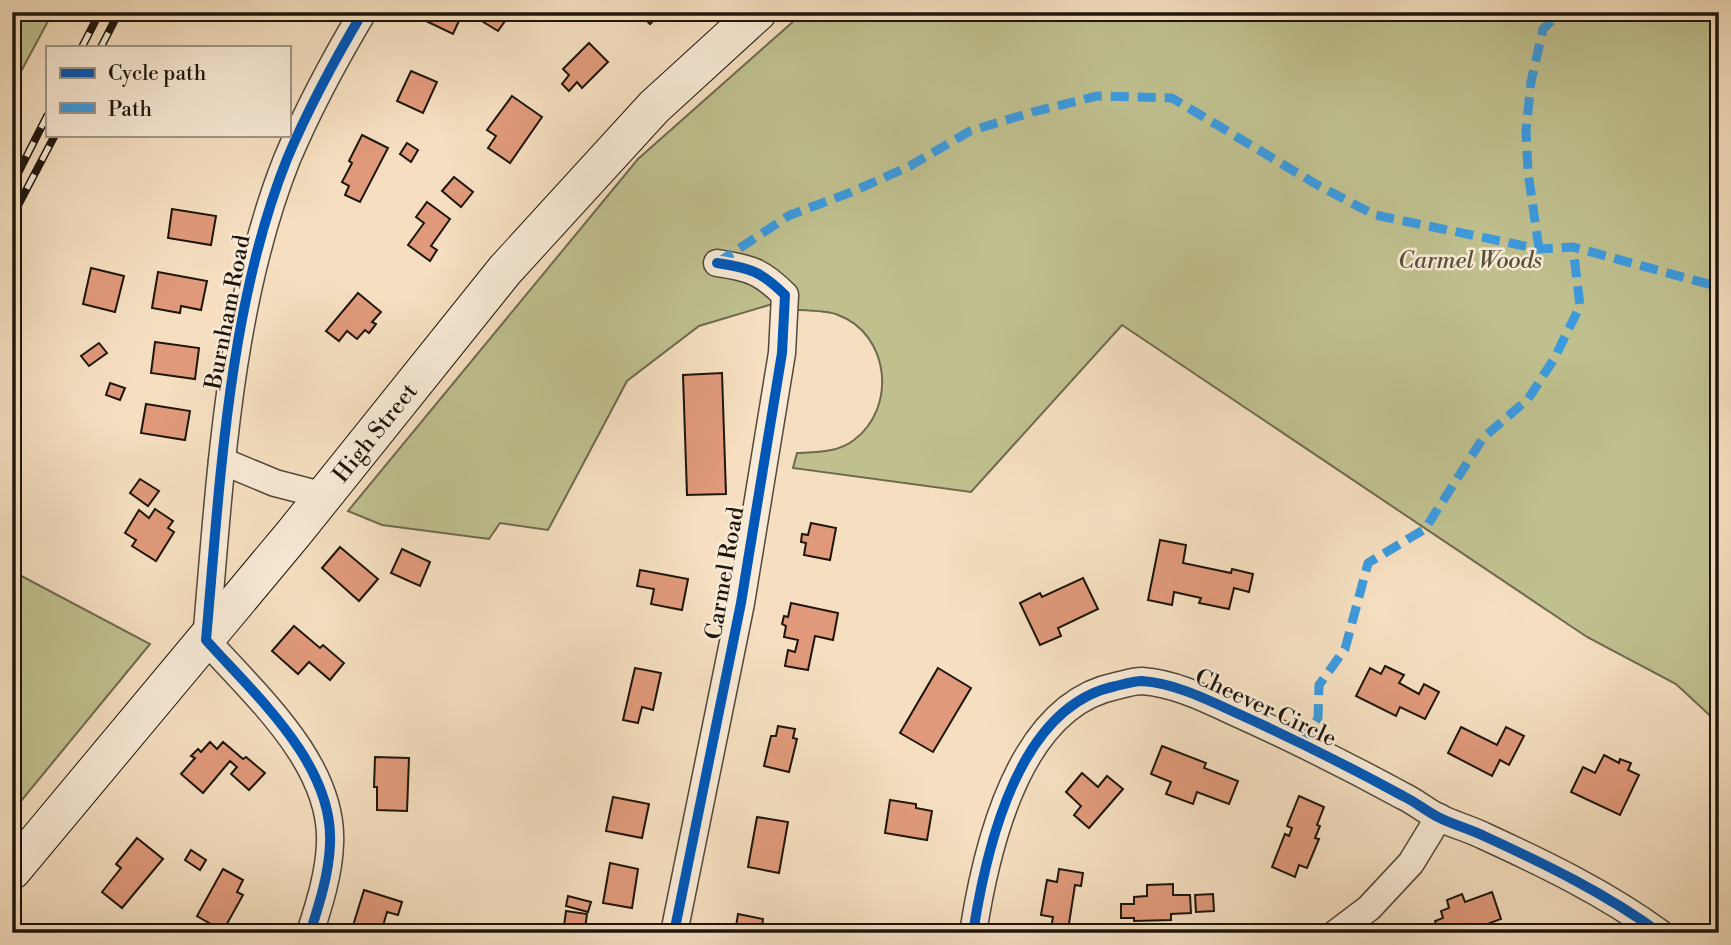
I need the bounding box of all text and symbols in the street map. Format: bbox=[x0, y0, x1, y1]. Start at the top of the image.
legend bbox=[46, 46, 290, 136]
text: Cycle path bbox=[108, 61, 207, 87]
text: Path bbox=[108, 97, 153, 123]
street label: Burnham Road bbox=[199, 233, 257, 393]
park label: Carmel Woods bbox=[1398, 247, 1542, 275]
street label: High Street bbox=[327, 378, 424, 488]
street label: Carmel Road bbox=[700, 505, 750, 642]
street label: Cheever Circle bbox=[1190, 663, 1341, 753]

